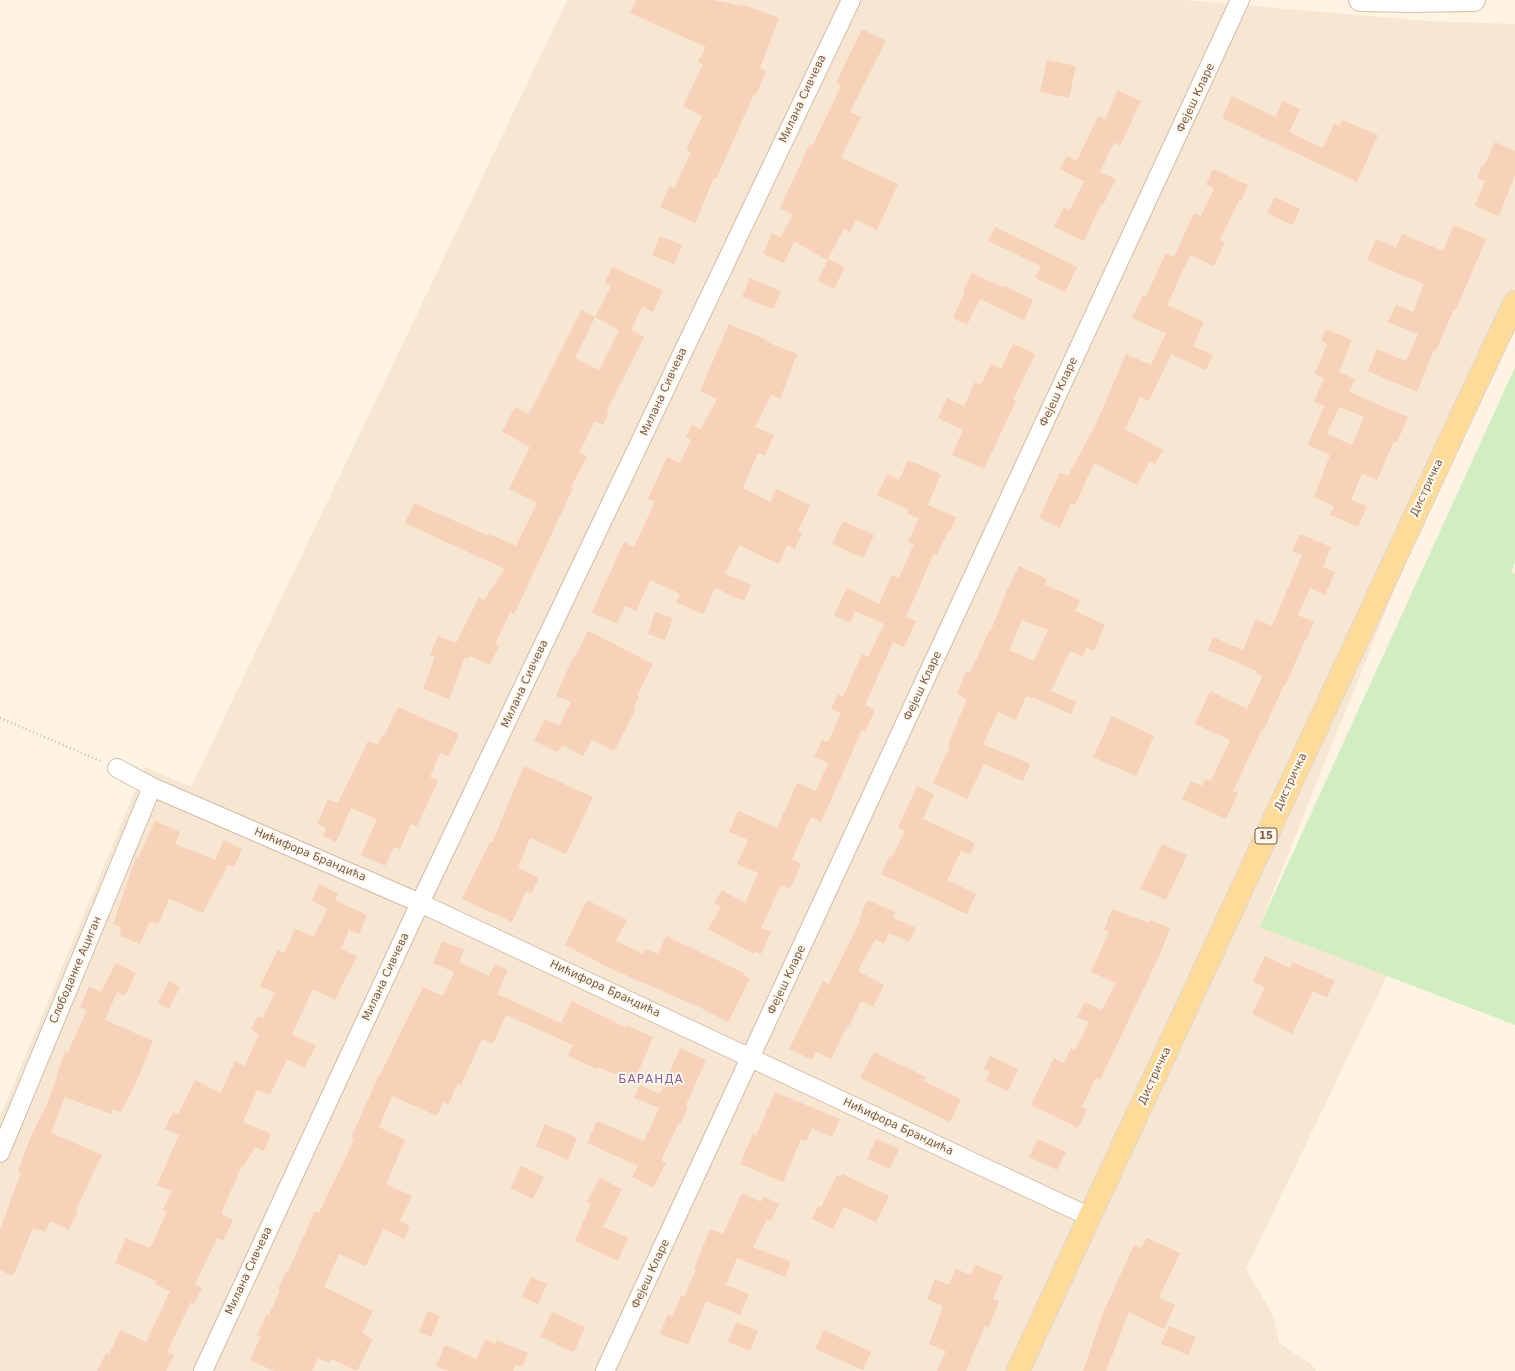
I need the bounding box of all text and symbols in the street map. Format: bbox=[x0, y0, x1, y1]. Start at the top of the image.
street label: Милана Сивчева bbox=[777, 53, 829, 145]
street label: Фејеш Кларе bbox=[1174, 61, 1218, 135]
street label: Милана Сивчева bbox=[638, 346, 690, 438]
street label: Фејеш Кларе bbox=[1037, 355, 1081, 429]
street label: Дистричка bbox=[1408, 457, 1446, 519]
street label: Милана Сивчева bbox=[499, 638, 551, 730]
street label: Фејеш Кларе bbox=[901, 649, 945, 723]
street label: Дистричка bbox=[1272, 751, 1310, 813]
street label: Нићифора Брандића bbox=[252, 825, 368, 885]
road number: 15 bbox=[1255, 828, 1277, 844]
street label: Слободанке Ациган bbox=[47, 914, 105, 1026]
street label: Милана Сивчева bbox=[360, 931, 412, 1023]
street label: Фејеш Кларе bbox=[765, 943, 809, 1017]
street label: Нићифора Брандића bbox=[548, 958, 662, 1020]
street label: Дистричка bbox=[1136, 1045, 1174, 1107]
district label: БАРАНДА bbox=[618, 1073, 684, 1087]
street label: Нићифора Брандића bbox=[841, 1096, 955, 1158]
street label: Милана Сивчева bbox=[223, 1225, 275, 1317]
street label: Фејеш Кларе bbox=[629, 1237, 673, 1311]

